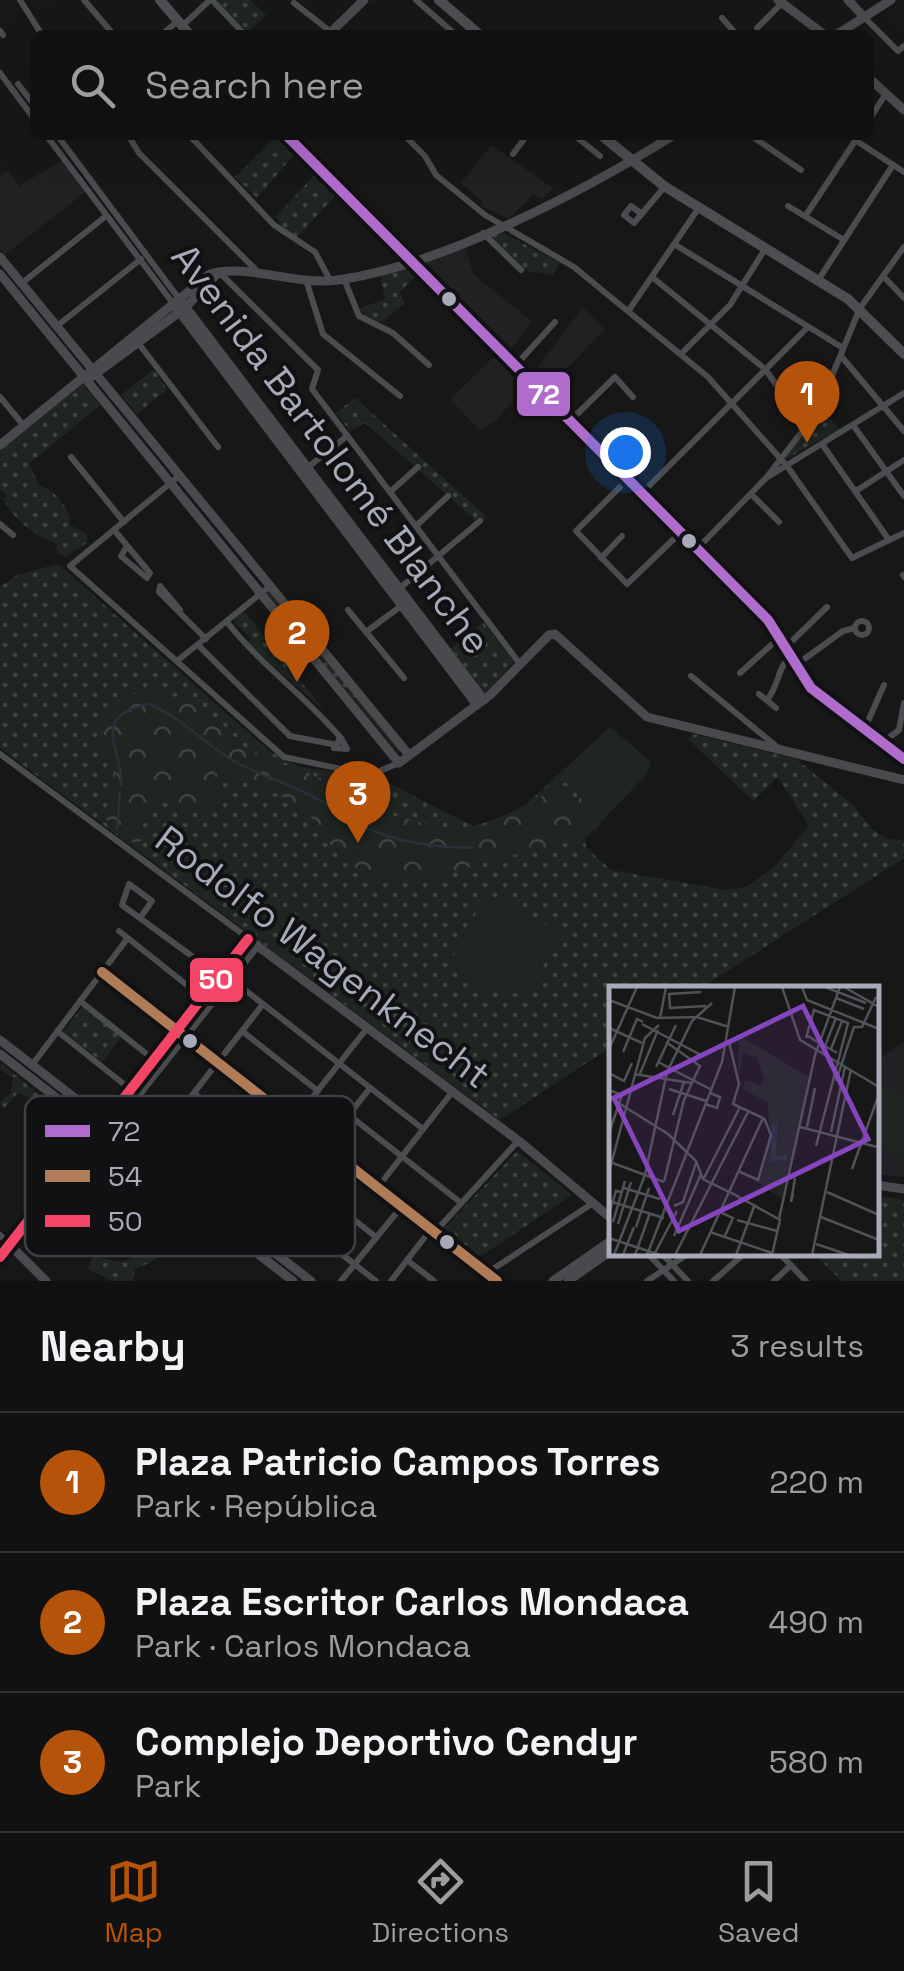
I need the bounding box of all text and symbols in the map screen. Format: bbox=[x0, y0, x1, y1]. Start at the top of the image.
search box bbox=[30, 30, 874, 140]
icon: search bbox=[65, 58, 120, 113]
text: Search here bbox=[145, 61, 364, 109]
street label: Avenida Bartolomé Blanche bbox=[161, 234, 501, 664]
unlabelled marker bbox=[439, 289, 459, 309]
pin: 1 bbox=[774, 360, 840, 443]
line badge: 72 bbox=[515, 370, 572, 418]
text: 72 bbox=[528, 376, 560, 412]
your location bbox=[600, 427, 651, 478]
unlabelled marker bbox=[679, 531, 699, 551]
pin: 2 bbox=[264, 600, 330, 682]
pin: 3 bbox=[326, 760, 390, 843]
street label: Rodolfo Wagenknecht bbox=[146, 815, 500, 1099]
line badge: 50 bbox=[188, 956, 245, 1004]
text: 50 bbox=[199, 961, 233, 997]
inset map bbox=[609, 986, 879, 1256]
unlabelled marker bbox=[180, 1031, 200, 1051]
legend bbox=[25, 1096, 355, 1256]
text: 72 bbox=[108, 1113, 140, 1149]
text: 54 bbox=[108, 1158, 142, 1194]
text: 50 bbox=[108, 1203, 143, 1239]
unlabelled marker bbox=[437, 1232, 457, 1252]
text: Nearby bbox=[40, 1320, 186, 1373]
text: 3 results bbox=[730, 1326, 864, 1366]
text: Plaza Patricio Campos Torres bbox=[135, 1438, 660, 1486]
text: 1 bbox=[65, 1462, 80, 1502]
text: 220 m bbox=[769, 1462, 864, 1502]
text: Park · República bbox=[135, 1486, 377, 1526]
text: Plaza Escritor Carlos Mondaca bbox=[135, 1578, 689, 1626]
text: 2 bbox=[63, 1602, 82, 1642]
text: 490 m bbox=[768, 1602, 864, 1642]
text: Park · Carlos Mondaca bbox=[135, 1626, 471, 1666]
text: Complejo Deportivo Cendyr bbox=[135, 1718, 637, 1766]
text: 3 bbox=[63, 1742, 82, 1782]
text: 580 m bbox=[769, 1742, 864, 1782]
text: Park bbox=[135, 1766, 202, 1806]
tab: Map bbox=[104, 1854, 163, 1950]
tab: Directions bbox=[372, 1854, 509, 1950]
tab: Saved bbox=[718, 1854, 800, 1950]

